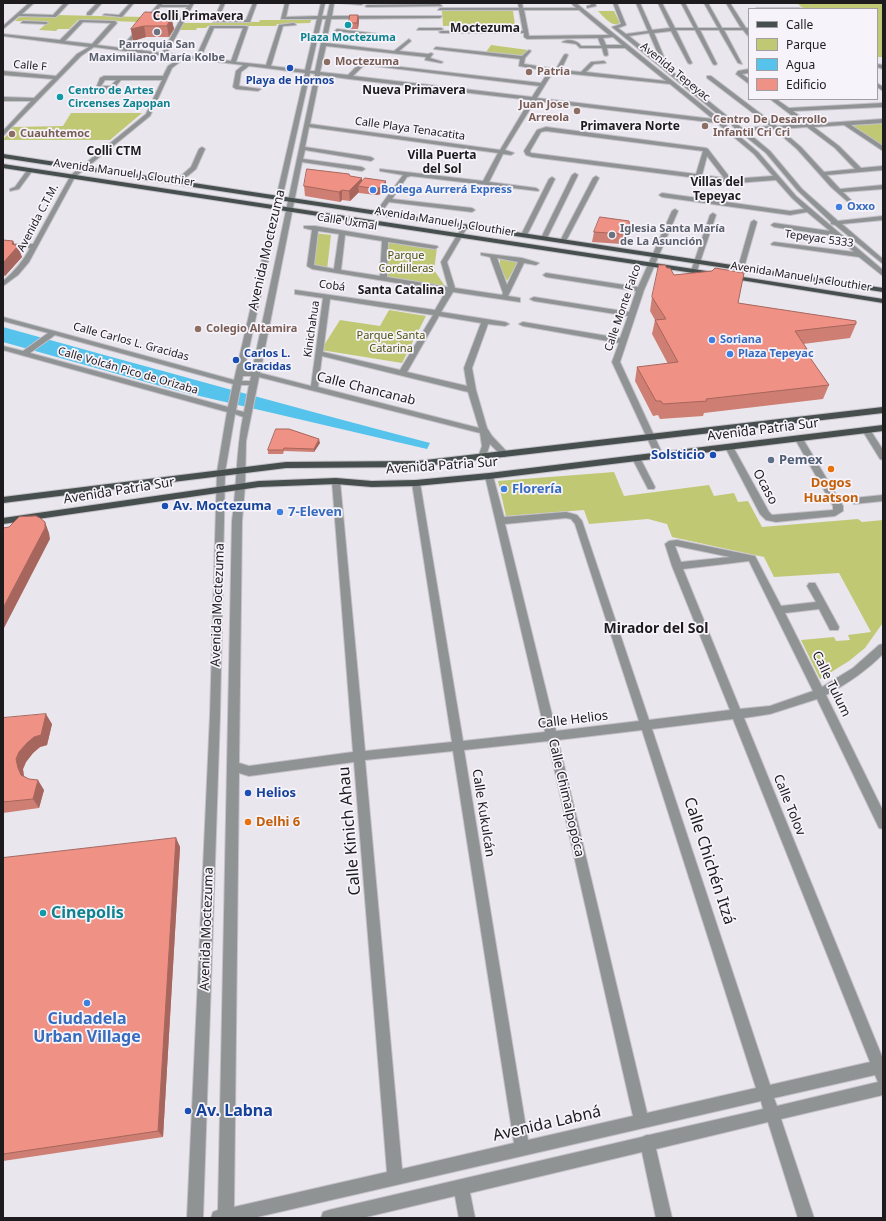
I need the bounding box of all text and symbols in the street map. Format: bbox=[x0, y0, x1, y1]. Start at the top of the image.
legend bbox=[748, 8, 878, 100]
district label: Colli Primavera bbox=[153, 10, 243, 24]
text: Calle bbox=[786, 16, 813, 33]
marker: Plaza Moctezuma bbox=[343, 20, 353, 30]
district label: Moctezuma bbox=[450, 22, 520, 36]
marker: Parroquia San Maximiliano María Kolbe bbox=[152, 27, 162, 37]
place label: Plaza Moctezuma bbox=[300, 31, 396, 45]
text: Parque bbox=[786, 36, 826, 53]
place label: Parroquia San Maximiliano María Kolbe bbox=[89, 38, 225, 64]
street label: Avenida Tepeyac bbox=[638, 40, 712, 104]
place label: Moctezuma bbox=[335, 55, 399, 69]
text: Agua bbox=[786, 56, 815, 73]
marker: Moctezuma bbox=[322, 57, 332, 67]
street label: Calle F bbox=[13, 58, 47, 74]
marker: Playa de Hornos bbox=[285, 63, 295, 73]
place label: Patria bbox=[537, 65, 570, 79]
marker: Patria bbox=[524, 67, 534, 77]
place label: Playa de Hornos bbox=[246, 74, 334, 88]
text: Edificio bbox=[786, 76, 827, 93]
place label: Centro de Artes Circenses Zapopan bbox=[68, 84, 170, 110]
district label: Nueva Primavera bbox=[362, 84, 466, 98]
marker: Centro de Artes Circenses Zapopan bbox=[55, 92, 65, 102]
place label: Juan Jose Arreola bbox=[519, 98, 569, 124]
marker: Juan Jose Arreola bbox=[572, 106, 582, 116]
place label: Centro De Desarrollo Infantil Cri Cri bbox=[713, 113, 827, 139]
street label: Calle Playa Tenacatita bbox=[354, 115, 466, 143]
district label: Primavera Norte bbox=[580, 120, 680, 134]
marker: Centro De Desarrollo Infantil Cri Cri bbox=[700, 121, 710, 131]
place label: Cuauhtemoc bbox=[20, 127, 90, 141]
marker: Cuauhtemoc bbox=[7, 129, 17, 139]
district label: Colli CTM bbox=[86, 145, 142, 159]
district label: Villa Puerta del Sol bbox=[407, 149, 477, 177]
street label: Avenida Manuel J. Clouthier bbox=[53, 157, 195, 189]
district label: Villas del Tepeyac bbox=[690, 176, 744, 204]
street label: Avenida C.T.M. bbox=[15, 182, 61, 254]
place label: Bodega Aurrerá Express bbox=[381, 183, 512, 197]
marker: Bodega Aurrerá Express bbox=[368, 185, 378, 195]
street label: Avenida Moctezuma bbox=[245, 188, 289, 312]
place label: Oxxo bbox=[847, 200, 875, 214]
marker: Oxxo bbox=[834, 202, 844, 212]
street label: Avenida Manuel J. Clouthier bbox=[374, 204, 516, 240]
street label: Calle Uxmal bbox=[316, 211, 378, 233]
place label: Iglesia Santa María de La Asunción bbox=[620, 222, 725, 248]
street label: Tepeyac 5333 bbox=[784, 228, 854, 250]
marker: Iglesia Santa María de La Asunción bbox=[607, 230, 617, 240]
park label: Parque Cordilleras bbox=[378, 249, 434, 275]
street label: Avenida Manuel J. Clouthier bbox=[730, 259, 872, 295]
street label: Calle Monte Falco bbox=[602, 263, 644, 353]
street label: Cobá bbox=[318, 278, 346, 294]
district label: Santa Catalina bbox=[358, 284, 444, 298]
street label: Kinichahua bbox=[301, 300, 323, 358]
street label: Calle Carlos L. Gracidas bbox=[72, 320, 190, 364]
place label: Colegio Altamira bbox=[206, 322, 297, 336]
marker: Colegio Altamira bbox=[193, 324, 203, 334]
park label: Parque Santa Catarina bbox=[357, 329, 425, 355]
place label: Soriana bbox=[720, 333, 761, 347]
marker: Soriana bbox=[707, 335, 717, 345]
street label: Calle Volcán Pico de Orizaba bbox=[56, 345, 200, 397]
place label: Carlos L. Gracidas bbox=[244, 347, 291, 373]
place label: Plaza Tepeyac bbox=[738, 347, 814, 361]
marker: Plaza Tepeyac bbox=[725, 349, 735, 359]
marker: Carlos L. Gracidas bbox=[231, 355, 241, 365]
street label: Calle Chancanab bbox=[315, 369, 417, 409]
street label: Avenida Patria Sur bbox=[706, 415, 820, 445]
place label: Solsticio bbox=[651, 447, 705, 463]
marker: Solsticio bbox=[708, 450, 718, 460]
place label: Pemex bbox=[779, 452, 823, 468]
street label: Avenida Patria Sur bbox=[386, 454, 498, 478]
marker: Pemex bbox=[766, 455, 776, 465]
marker: Dogos Huatson bbox=[826, 464, 836, 474]
street label: Ocaso bbox=[749, 467, 781, 507]
street label: Avenida Patria Sur bbox=[62, 475, 176, 507]
place label: Dogos Huatson bbox=[804, 475, 858, 506]
place label: Florería bbox=[512, 481, 562, 497]
marker: Florería bbox=[499, 484, 509, 494]
place label: Av. Moctezuma bbox=[173, 498, 272, 514]
marker: Av. Moctezuma bbox=[160, 501, 170, 511]
place label: 7-Eleven bbox=[288, 504, 342, 520]
marker: 7-Eleven bbox=[275, 507, 285, 517]
street label: Avenida Moctezuma bbox=[208, 543, 228, 667]
district label: Mirador del Sol bbox=[604, 621, 708, 637]
street label: Calle Tulum bbox=[808, 649, 854, 719]
street label: Calle Helios bbox=[537, 708, 609, 732]
street label: Calle Chimalpopóca bbox=[545, 737, 587, 859]
street label: Calle Kinich Ahau bbox=[335, 766, 365, 896]
street label: Calle Kukulcán bbox=[468, 768, 498, 858]
street label: Calle Tolov bbox=[770, 772, 808, 838]
place label: Helios bbox=[256, 785, 296, 801]
marker: Helios bbox=[243, 788, 253, 798]
street label: Calle Chichén Itzá bbox=[679, 795, 739, 927]
place label: Delhi 6 bbox=[256, 814, 300, 830]
marker: Delhi 6 bbox=[243, 817, 253, 827]
street label: Avenida Moctezuma bbox=[197, 867, 217, 991]
place label: Cinepolis bbox=[51, 903, 124, 923]
marker: Cinepolis bbox=[38, 908, 48, 918]
marker: Ciudadela Urban Village bbox=[82, 998, 92, 1008]
place label: Ciudadela Urban Village bbox=[33, 1009, 141, 1047]
place label: Av. Labna bbox=[196, 1101, 273, 1121]
street label: Avenida Labná bbox=[491, 1102, 603, 1146]
marker: Av. Labna bbox=[183, 1106, 193, 1116]

